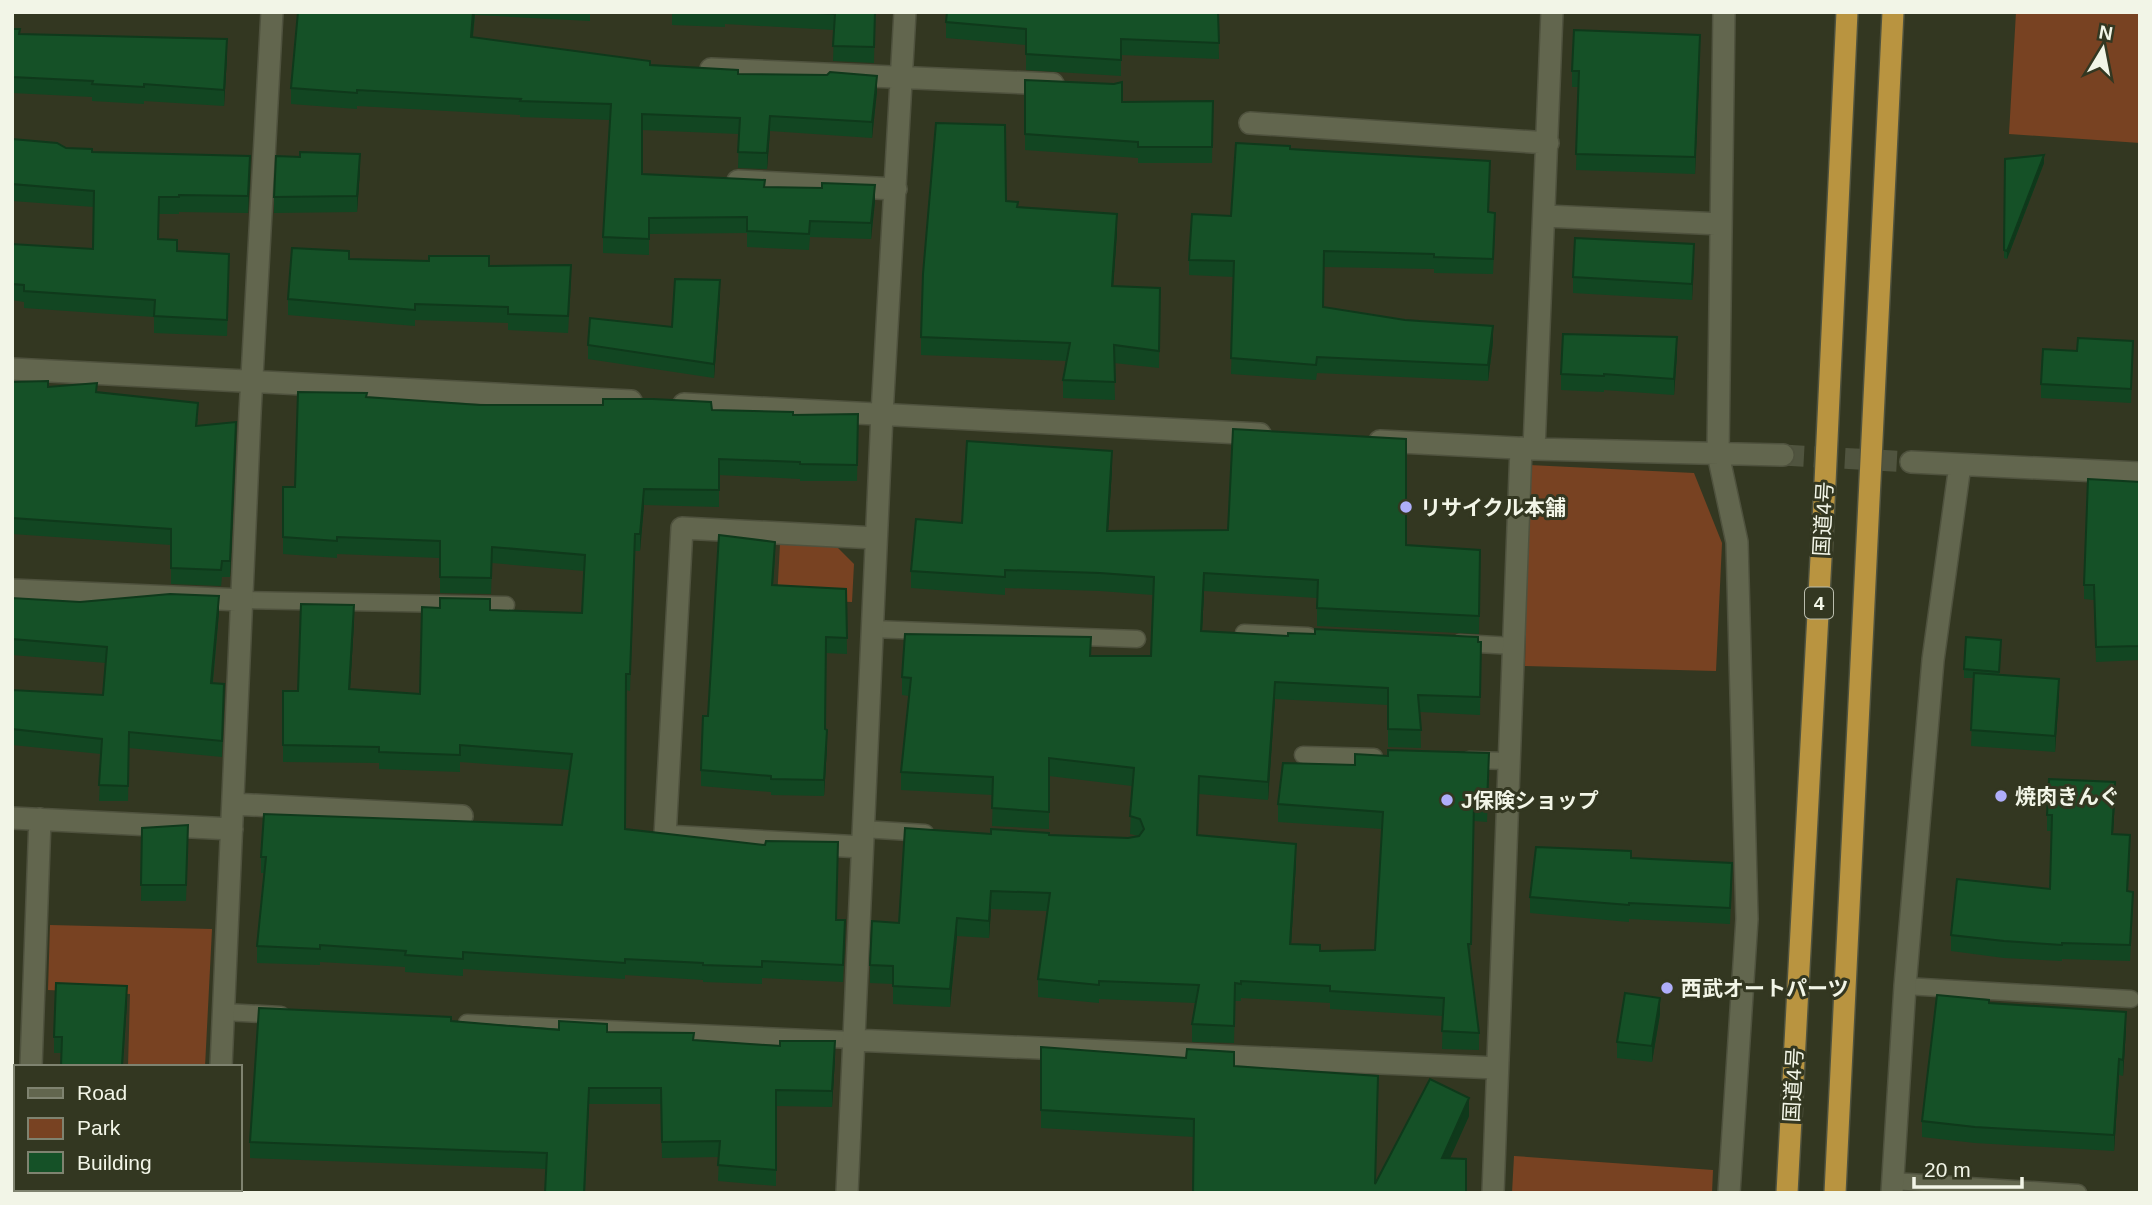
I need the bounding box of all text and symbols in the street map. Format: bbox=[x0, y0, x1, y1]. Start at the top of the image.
north arrow bbox=[2068, 14, 2138, 84]
text: N bbox=[2097, 21, 2114, 44]
street label: 国道4号 bbox=[1810, 481, 1836, 557]
place label: リサイクル本舗 bbox=[1420, 496, 1566, 519]
marker: リサイクル本舗 bbox=[1398, 499, 1414, 515]
road number: 4 bbox=[1805, 588, 1833, 618]
place label: 焼肉きんぐ bbox=[2015, 785, 2120, 808]
marker: 焼肉きんぐ bbox=[1993, 788, 2009, 804]
place label: J保険ショップ bbox=[1461, 789, 1599, 812]
marker: J保険ショップ bbox=[1439, 792, 1455, 808]
place label: 西武オートパーツ bbox=[1681, 977, 1849, 1000]
marker: 西武オートパーツ bbox=[1659, 980, 1675, 996]
street label: 国道4号 bbox=[1780, 1047, 1806, 1123]
legend bbox=[14, 1065, 242, 1191]
text: Road bbox=[77, 1081, 127, 1104]
text: Park bbox=[77, 1116, 121, 1139]
scale bar bbox=[1914, 1146, 2022, 1190]
text: Building bbox=[77, 1151, 152, 1174]
text: 20 m bbox=[1924, 1158, 1971, 1181]

